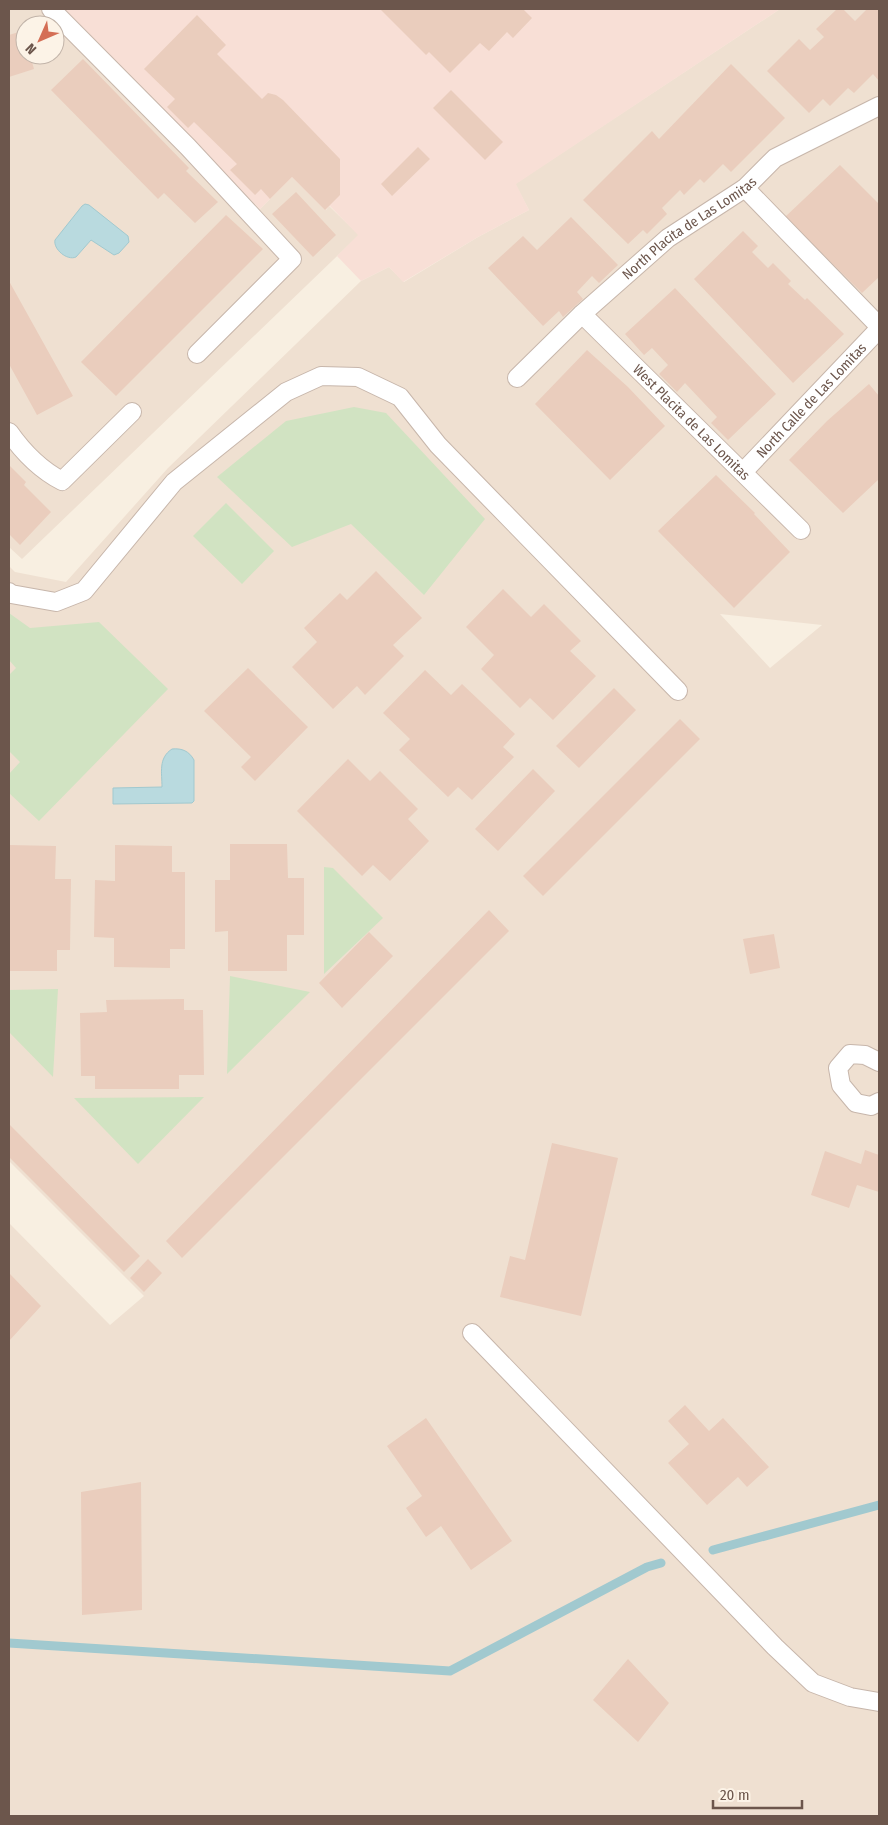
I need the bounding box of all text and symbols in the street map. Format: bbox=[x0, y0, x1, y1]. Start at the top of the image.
north arrow bbox=[15, 15, 65, 65]
text: N bbox=[22, 40, 40, 58]
street label: North Placita de Las Lomitas bbox=[619, 173, 760, 283]
street label: North Calle de Las Lomitas bbox=[753, 340, 870, 462]
street label: West Placita de Las Lomitas bbox=[629, 361, 753, 484]
scale bar bbox=[713, 1778, 802, 1810]
text: 20 m bbox=[720, 1786, 750, 1804]

